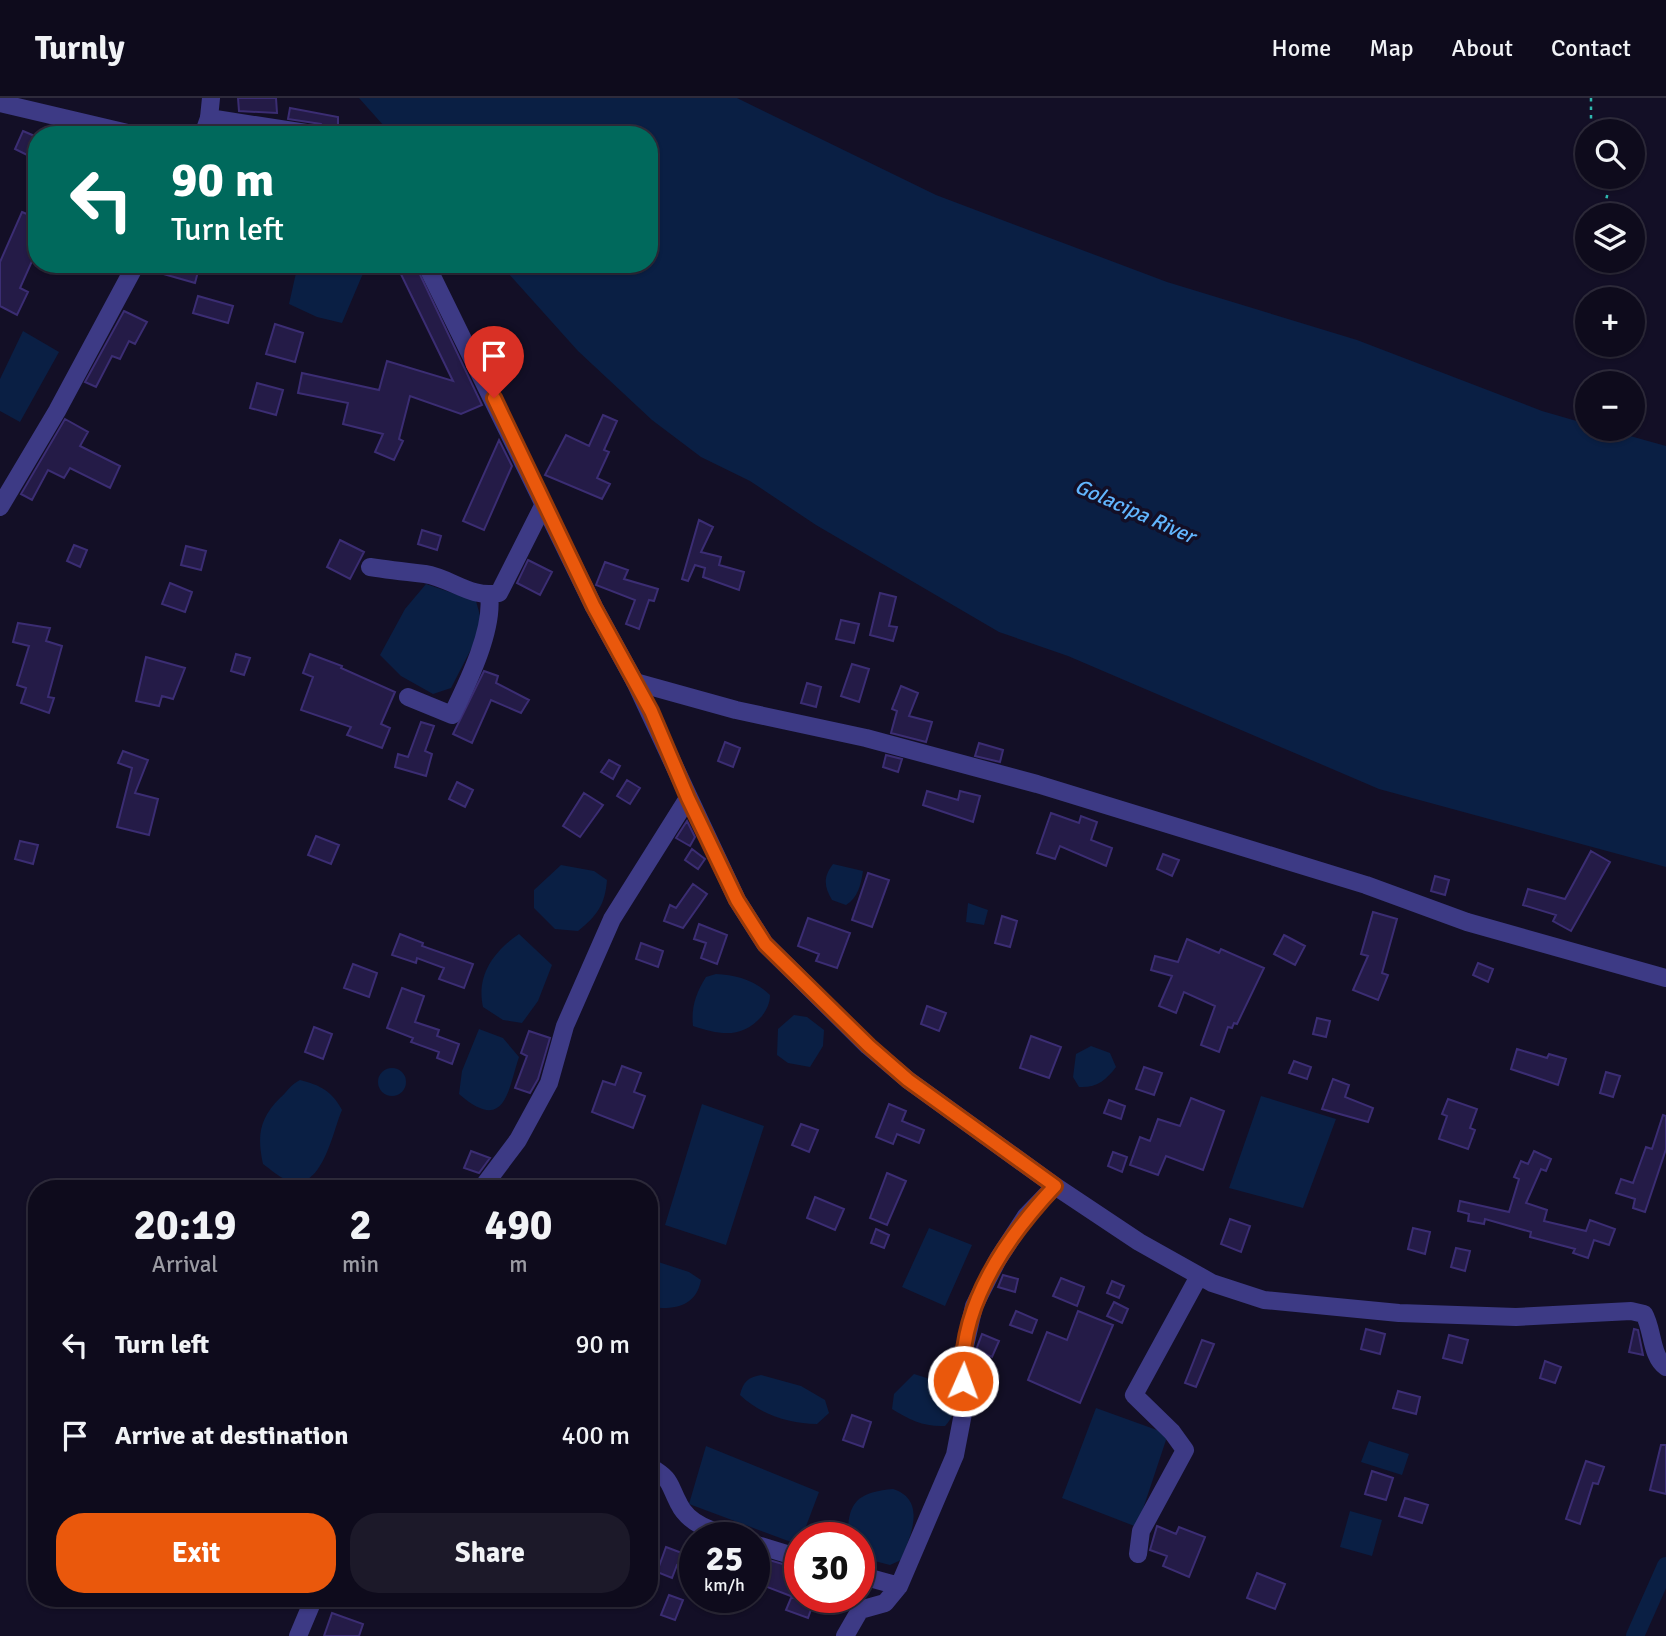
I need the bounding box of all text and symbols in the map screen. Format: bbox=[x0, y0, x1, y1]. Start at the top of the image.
text: Turnly bbox=[35, 28, 125, 69]
text: Home bbox=[1271, 33, 1331, 63]
text: Map bbox=[1369, 33, 1414, 63]
text: About bbox=[1452, 33, 1513, 63]
text: Contact bbox=[1551, 33, 1631, 63]
map controls bbox=[1575, 119, 1645, 441]
button: search bbox=[1575, 119, 1645, 189]
text: 90 m bbox=[171, 150, 274, 210]
icon: left bbox=[56, 154, 147, 245]
button: layers bbox=[1575, 203, 1645, 273]
text: Turn left bbox=[171, 210, 284, 249]
button: + bbox=[1575, 287, 1645, 357]
pin bbox=[464, 326, 524, 398]
icon: arrive bbox=[475, 337, 513, 375]
button: − bbox=[1575, 371, 1645, 441]
water label: Golacipa River bbox=[1071, 473, 1202, 550]
text: 20:19 bbox=[133, 1200, 237, 1251]
text: 2 bbox=[349, 1200, 372, 1251]
text: 490 bbox=[484, 1200, 553, 1251]
text: Arrival bbox=[152, 1250, 218, 1279]
text: min bbox=[342, 1250, 379, 1279]
text: m bbox=[509, 1250, 528, 1279]
icon: left bbox=[56, 1326, 94, 1364]
text: Turn left bbox=[115, 1329, 209, 1361]
text: 90 m bbox=[575, 1329, 630, 1361]
position arrow bbox=[926, 1344, 1000, 1418]
icon: arrive bbox=[56, 1417, 94, 1455]
text: Arrive at destination bbox=[115, 1420, 348, 1452]
text: 400 m bbox=[561, 1420, 630, 1452]
button: Exit bbox=[56, 1513, 336, 1593]
button: Share bbox=[350, 1513, 630, 1593]
speed limit sign: 30 bbox=[784, 1522, 875, 1613]
text: 25 bbox=[706, 1537, 743, 1580]
text: km/h bbox=[704, 1574, 745, 1596]

